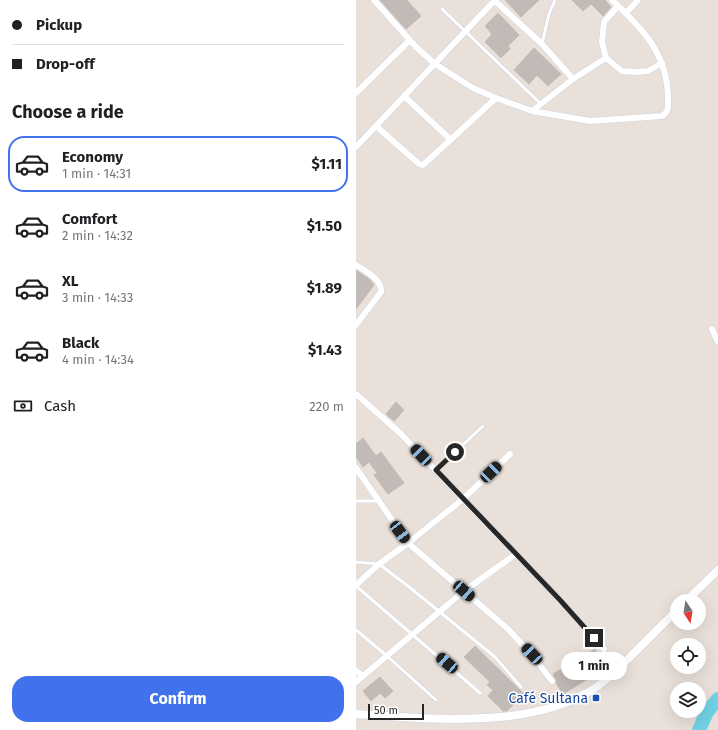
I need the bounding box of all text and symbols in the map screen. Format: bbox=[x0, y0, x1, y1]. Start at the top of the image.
text: Pickup bbox=[36, 16, 82, 34]
text: Drop-off bbox=[36, 55, 95, 73]
text: Choose a ride bbox=[12, 101, 124, 123]
icon: car bbox=[14, 146, 50, 182]
text: Economy bbox=[62, 148, 123, 166]
text: $1.11 bbox=[312, 155, 342, 173]
text: 1 min · 14:31 bbox=[62, 166, 131, 181]
icon: car bbox=[14, 208, 50, 244]
text: Comfort bbox=[62, 210, 118, 228]
text: $1.50 bbox=[307, 217, 342, 235]
text: 2 min · 14:32 bbox=[62, 228, 133, 243]
icon: car bbox=[14, 270, 50, 306]
text: XL bbox=[62, 272, 78, 290]
text: $1.89 bbox=[307, 279, 342, 297]
text: 3 min · 14:33 bbox=[62, 290, 133, 305]
icon: car bbox=[14, 332, 50, 368]
text: Black bbox=[62, 334, 99, 352]
text: $1.43 bbox=[308, 341, 342, 359]
text: 4 min · 14:34 bbox=[62, 352, 134, 367]
icon: cash bbox=[12, 395, 34, 417]
text: Cash bbox=[44, 397, 76, 415]
text: 220 m bbox=[309, 399, 344, 414]
car bbox=[408, 442, 434, 468]
route start bbox=[446, 443, 464, 461]
car bbox=[478, 459, 504, 485]
car bbox=[388, 519, 412, 545]
car bbox=[451, 579, 477, 603]
north arrow bbox=[670, 594, 706, 630]
map controls bbox=[670, 594, 706, 718]
route end bbox=[585, 629, 603, 647]
button: locate bbox=[670, 638, 706, 674]
car bbox=[519, 641, 545, 667]
car bbox=[434, 651, 460, 675]
callout: 1 min bbox=[561, 652, 627, 680]
text: 1 min bbox=[578, 658, 610, 673]
button: Confirm bbox=[12, 676, 344, 722]
button: layers bbox=[670, 682, 706, 718]
place label: Café Sultana bbox=[509, 690, 588, 707]
marker: Café Sultana bbox=[591, 693, 601, 703]
scale bar bbox=[368, 702, 424, 721]
text: 50 m bbox=[374, 704, 398, 717]

